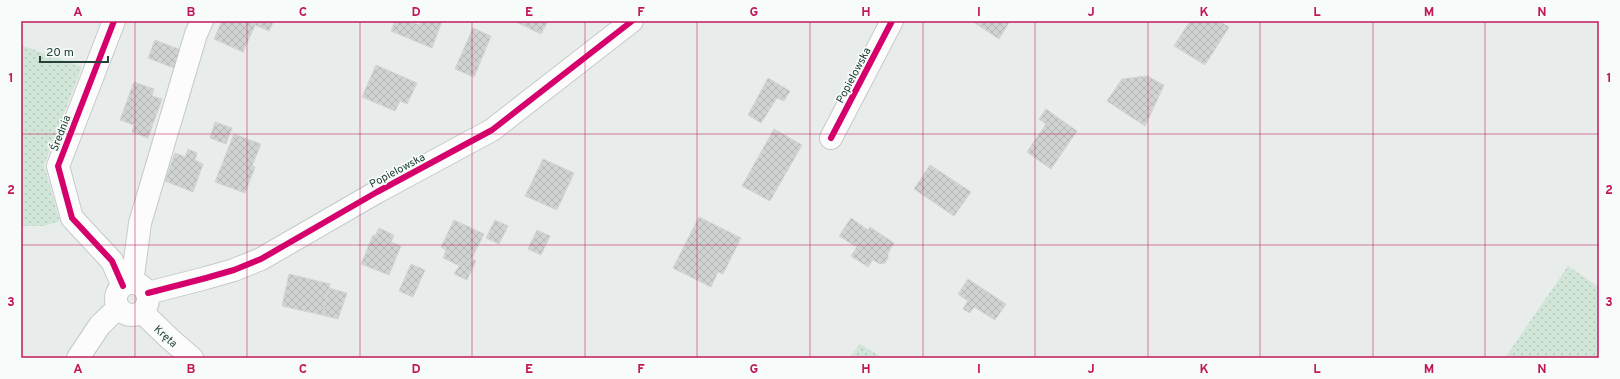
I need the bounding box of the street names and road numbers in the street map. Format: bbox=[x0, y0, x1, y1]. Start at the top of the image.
street label: Popielowska bbox=[833, 45, 875, 106]
street label: Średnia bbox=[47, 113, 74, 153]
street label: Popielowska bbox=[367, 150, 428, 191]
street label: Kręta bbox=[151, 323, 180, 351]

